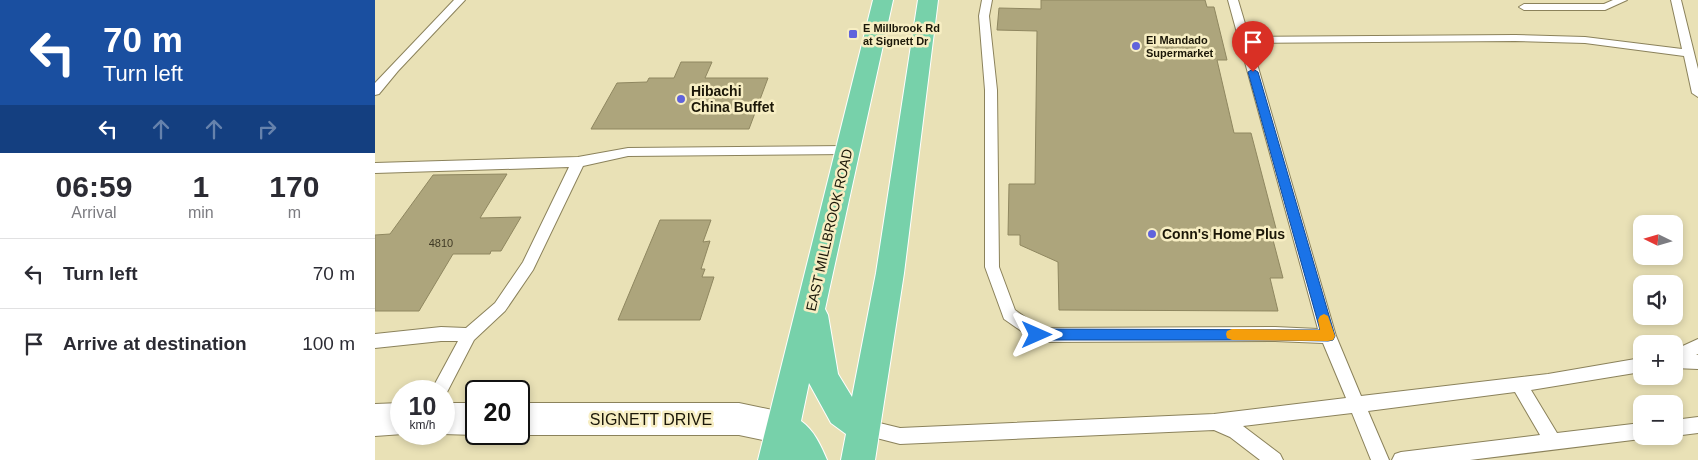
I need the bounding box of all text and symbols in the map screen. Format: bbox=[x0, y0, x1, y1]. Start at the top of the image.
icon: left bbox=[20, 20, 85, 85]
text: 70 m bbox=[103, 20, 183, 59]
pin bbox=[1232, 21, 1274, 72]
place label: E Millbrook Rd at Signett Dr bbox=[863, 22, 940, 47]
marker: E Millbrook Rd at Signett Dr bbox=[847, 28, 859, 40]
icon: arrive bbox=[1239, 28, 1267, 56]
place label: El Mandado Supermarket bbox=[1146, 34, 1214, 59]
marker: El Mandado Supermarket bbox=[1130, 40, 1142, 52]
text: Turn left bbox=[103, 61, 183, 86]
place label: Hibachi China Buffet bbox=[691, 83, 775, 115]
marker: Hibachi China Buffet bbox=[675, 93, 687, 105]
icon: left bbox=[94, 115, 122, 143]
icon: ahead bbox=[147, 115, 175, 143]
icon: ahead bbox=[200, 115, 228, 143]
icon: right bbox=[253, 115, 281, 143]
street label: EAST MILLBROOK ROAD bbox=[803, 147, 855, 313]
text: 06:59 bbox=[56, 170, 132, 203]
text: 1 bbox=[192, 170, 209, 203]
text: 170 bbox=[269, 170, 319, 203]
text: Arrival bbox=[71, 204, 117, 221]
text: min bbox=[188, 204, 214, 221]
text: m bbox=[288, 204, 301, 221]
north arrow bbox=[1633, 215, 1683, 265]
map controls bbox=[1633, 215, 1683, 445]
place label: Conn's Home Plus bbox=[1162, 226, 1285, 242]
marker: Conn's Home Plus bbox=[1146, 228, 1158, 240]
house number: 4810 bbox=[429, 237, 453, 249]
icon: left bbox=[20, 260, 48, 288]
text: Turn left bbox=[63, 263, 138, 284]
text: 70 m bbox=[313, 263, 355, 284]
button: sound bbox=[1633, 275, 1683, 325]
position arrow bbox=[1010, 308, 1062, 360]
icon: arrive bbox=[20, 330, 48, 358]
text: Arrive at destination bbox=[63, 333, 247, 354]
text: 100 m bbox=[302, 333, 355, 354]
button: + bbox=[1633, 335, 1683, 385]
speed limit sign: 20 bbox=[465, 380, 530, 445]
text: 10 bbox=[409, 392, 436, 420]
button: − bbox=[1633, 395, 1683, 445]
street label: SIGNETT DRIVE bbox=[590, 411, 712, 428]
text: km/h bbox=[409, 418, 436, 432]

